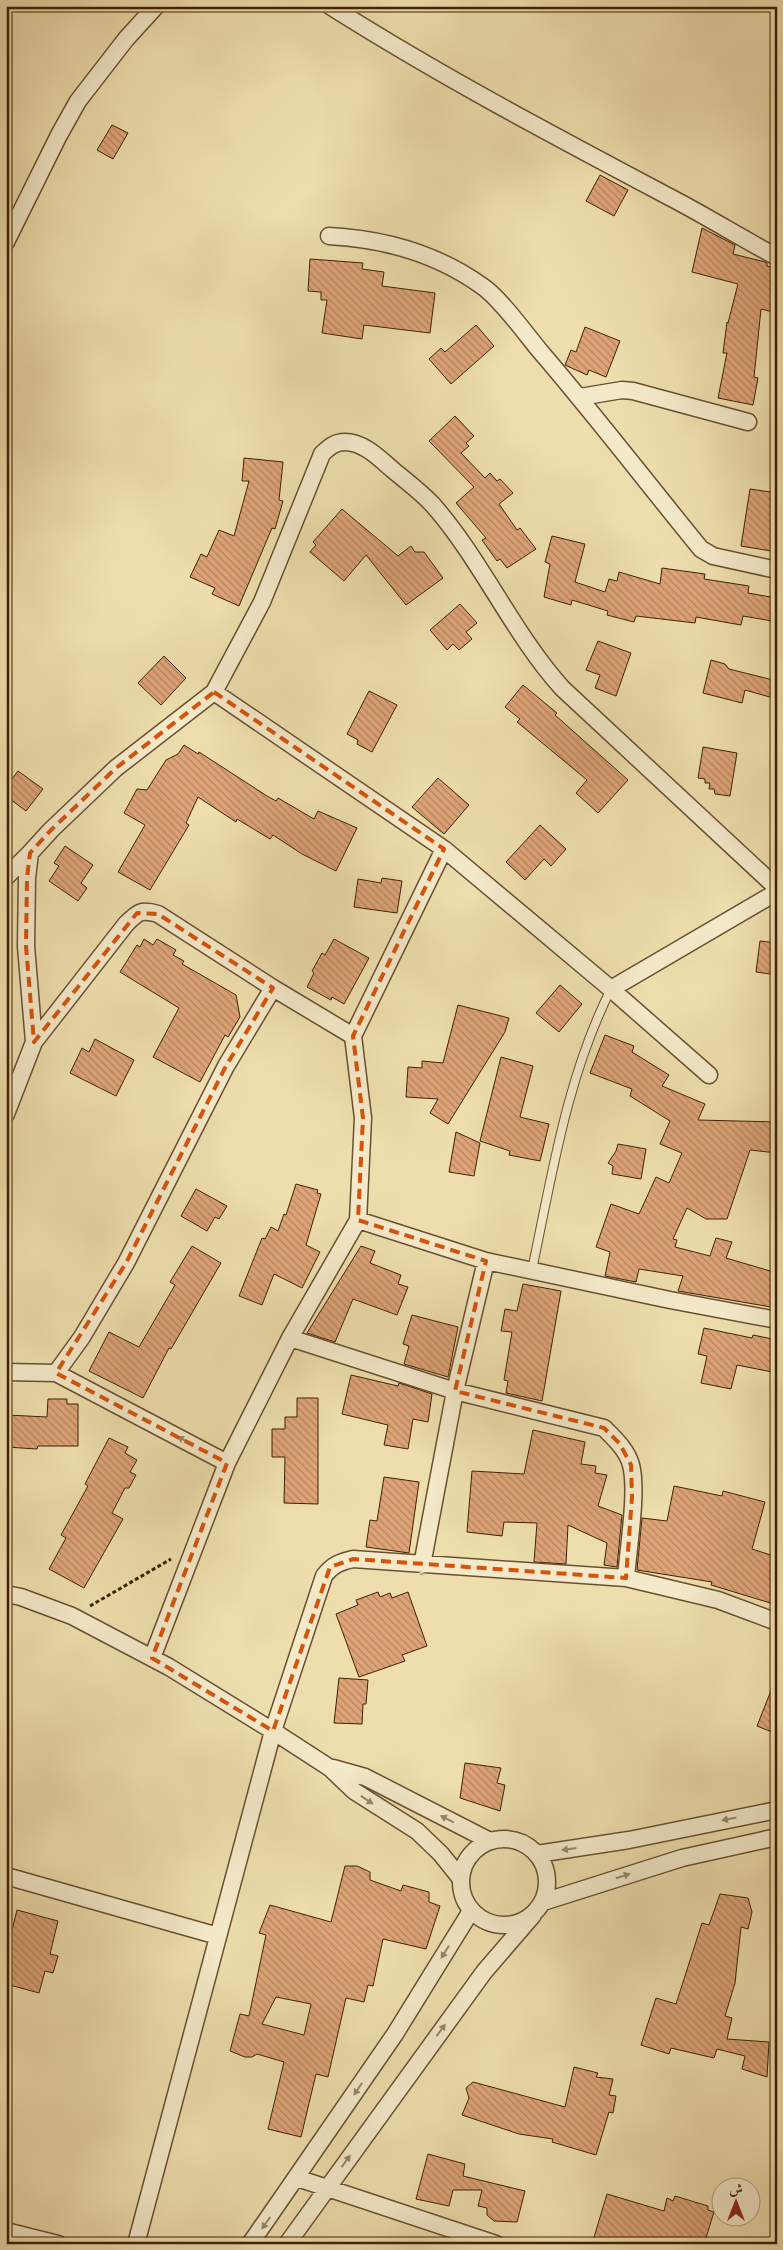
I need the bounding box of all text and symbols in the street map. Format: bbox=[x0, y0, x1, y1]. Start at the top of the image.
one-way arrow bbox=[177, 1436, 191, 1444]
one-way arrow bbox=[360, 1795, 374, 1804]
one-way arrow bbox=[440, 1815, 454, 1823]
one-way arrow bbox=[721, 1816, 737, 1824]
one-way arrow bbox=[561, 1846, 577, 1854]
one-way arrow bbox=[616, 1872, 631, 1880]
one-way arrow bbox=[441, 1946, 450, 1959]
one-way arrow bbox=[436, 2024, 447, 2037]
one-way arrow bbox=[353, 2082, 363, 2096]
one-way arrow bbox=[340, 2155, 351, 2168]
north arrow bbox=[710, 2178, 760, 2228]
text: ش bbox=[729, 2180, 743, 2198]
one-way arrow bbox=[260, 2216, 271, 2229]

